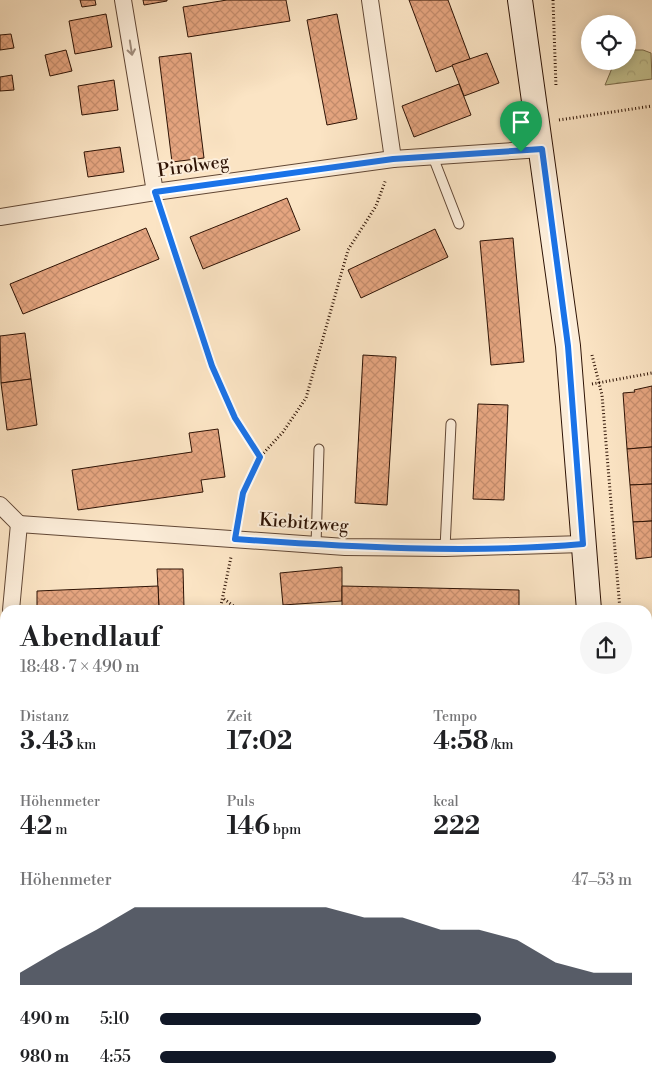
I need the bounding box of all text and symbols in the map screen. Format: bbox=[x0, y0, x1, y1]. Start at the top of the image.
map controls bbox=[581, 15, 636, 70]
button: locate bbox=[581, 15, 636, 70]
one-way arrow bbox=[127, 40, 137, 56]
pin bbox=[500, 101, 542, 152]
icon: arrive bbox=[507, 108, 535, 136]
street label: Pirolweg bbox=[156, 150, 231, 182]
street label: Kiebitzweg bbox=[258, 508, 350, 538]
text: Abendlauf bbox=[20, 620, 160, 655]
button: share bbox=[580, 622, 632, 674]
text: 18:48 · 7 × 490 m bbox=[20, 657, 140, 677]
text: Distanz bbox=[20, 708, 69, 726]
text: Zeit bbox=[227, 708, 252, 726]
text: Tempo bbox=[433, 708, 477, 726]
text: 3.43 bbox=[20, 726, 74, 757]
text: 17:02 bbox=[227, 726, 292, 757]
text: 4:58 bbox=[433, 726, 488, 757]
text: km bbox=[74, 736, 96, 754]
text: /km bbox=[488, 736, 513, 754]
text: Höhenmeter bbox=[20, 793, 100, 811]
text: Puls bbox=[227, 793, 255, 811]
text: kcal bbox=[433, 793, 459, 811]
text: 42 bbox=[20, 811, 52, 842]
text: 146 bbox=[227, 811, 270, 842]
text: 222 bbox=[433, 811, 480, 842]
text: m bbox=[52, 821, 68, 839]
text: bpm bbox=[270, 821, 301, 839]
text: Höhenmeter bbox=[20, 870, 112, 890]
text: 47–53 m bbox=[571, 870, 632, 890]
text: 490 m bbox=[20, 1009, 70, 1029]
text: 5:10 bbox=[100, 1009, 129, 1029]
text: 980 m bbox=[20, 1047, 69, 1067]
text: 4:55 bbox=[100, 1047, 131, 1067]

